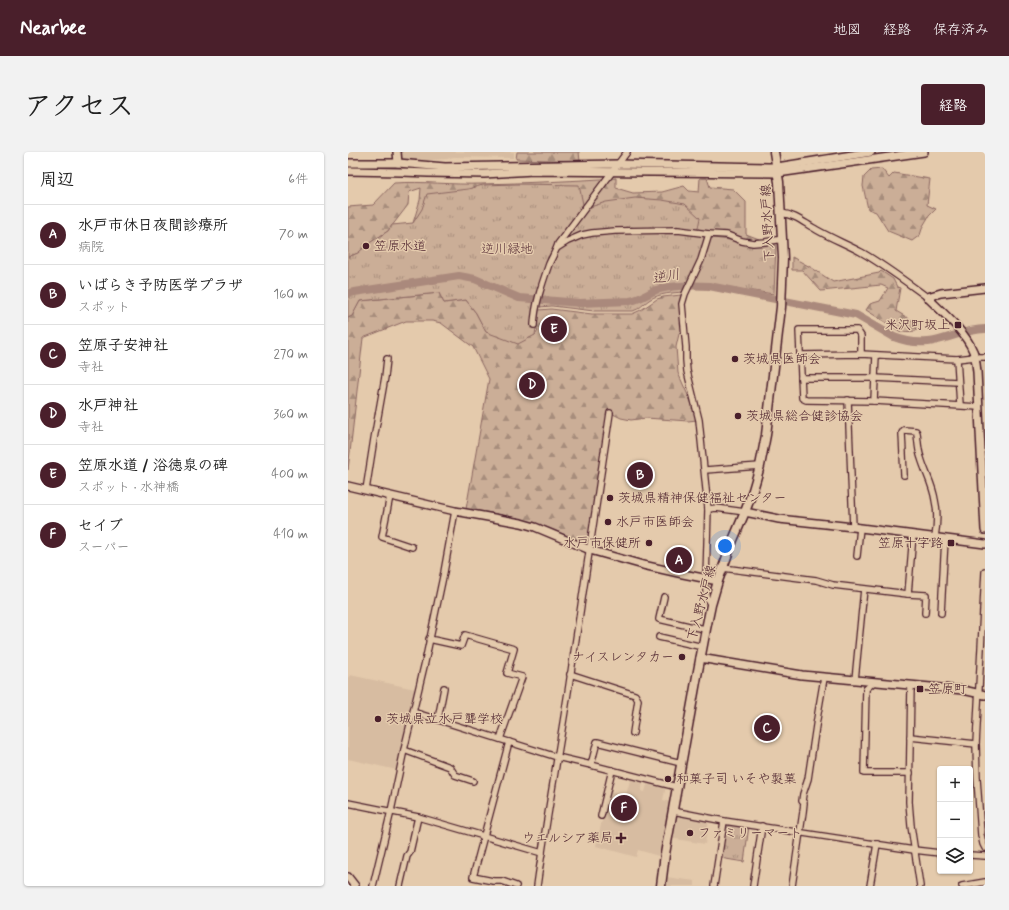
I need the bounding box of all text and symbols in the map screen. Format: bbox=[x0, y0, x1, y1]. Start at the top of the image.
text: Nearbee bbox=[20, 16, 86, 41]
text: 地図 bbox=[833, 21, 861, 39]
text: 経路 bbox=[883, 21, 911, 39]
text: 保存済み bbox=[933, 21, 989, 39]
button: 経路 bbox=[921, 84, 985, 125]
text: アクセス bbox=[24, 89, 134, 126]
text: 周辺 bbox=[40, 169, 74, 191]
text: 6件 bbox=[288, 171, 308, 188]
street label: 下入野水戸線 bbox=[757, 183, 779, 262]
text: 水戸市休日夜間診療所 bbox=[78, 216, 228, 236]
text: A bbox=[49, 226, 57, 243]
text: 70 m bbox=[279, 226, 308, 243]
place label: 笠原水道 bbox=[374, 238, 426, 255]
text: 病院 bbox=[78, 239, 104, 256]
marker: 笠原水道 bbox=[361, 241, 371, 251]
park label: 逆川緑地 bbox=[481, 241, 533, 258]
water label: 逆川 bbox=[651, 265, 681, 289]
text: いばらき予防医学プラザ bbox=[78, 276, 243, 296]
text: B bbox=[49, 286, 57, 303]
text: 160 m bbox=[273, 286, 308, 303]
text: スポット bbox=[78, 299, 130, 316]
pin: E bbox=[541, 314, 567, 344]
place label: 米沢町坂上 bbox=[885, 317, 950, 334]
marker: 米沢町坂上 bbox=[953, 320, 963, 330]
text: 笠原子安神社 bbox=[78, 336, 168, 356]
text: C bbox=[48, 346, 58, 363]
text: 270 m bbox=[273, 346, 308, 363]
place label: 茨城県医師会 bbox=[743, 351, 821, 368]
marker: 茨城県医師会 bbox=[730, 354, 740, 364]
text: 寺社 bbox=[78, 359, 104, 376]
pin: D bbox=[519, 370, 545, 400]
text: 水戸神社 bbox=[78, 396, 138, 416]
text: D bbox=[49, 406, 57, 423]
text: 360 m bbox=[273, 406, 308, 423]
place label: 茨城県総合健診協会 bbox=[746, 408, 863, 425]
marker: 茨城県総合健診協会 bbox=[733, 411, 743, 421]
text: 寺社 bbox=[78, 419, 104, 436]
text: 笠原水道 / 浴徳泉の碑 bbox=[78, 456, 228, 476]
pin: B bbox=[627, 460, 653, 490]
text: E bbox=[49, 466, 57, 483]
text: 400 m bbox=[271, 466, 308, 483]
text: スポット · 水神橋 bbox=[78, 479, 179, 496]
place label: 茨城県精神保健福祉センター bbox=[618, 490, 786, 507]
marker: 茨城県精神保健福祉センター bbox=[605, 493, 615, 503]
place label: 水戸市医師会 bbox=[616, 514, 694, 531]
text: セイブ bbox=[78, 516, 123, 536]
marker: 水戸市医師会 bbox=[603, 517, 613, 527]
text: F bbox=[50, 526, 56, 543]
text: 410 m bbox=[273, 526, 308, 543]
place label: 水戸市保健所 bbox=[563, 535, 641, 552]
place label: 笠原十字路 bbox=[878, 535, 943, 552]
your location bbox=[715, 536, 735, 556]
marker: 水戸市保健所 bbox=[644, 538, 654, 548]
marker: 笠原十字路 bbox=[946, 538, 956, 548]
text: スーパー bbox=[78, 539, 129, 556]
pin: A bbox=[666, 545, 692, 575]
street label: 下入野水戸線 bbox=[684, 562, 721, 643]
place label: ナイスレンタカー bbox=[572, 649, 674, 666]
marker: ナイスレンタカー bbox=[677, 652, 687, 662]
place label: 笠原町 bbox=[928, 681, 967, 698]
marker: 笠原町 bbox=[915, 684, 925, 694]
place label: 茨城県立水戸聾学校 bbox=[386, 711, 503, 728]
pin: C bbox=[754, 713, 780, 743]
marker: 茨城県立水戸聾学校 bbox=[373, 714, 383, 724]
map controls bbox=[937, 766, 973, 874]
button: + bbox=[937, 766, 973, 802]
place label: 和菓子司 いそや製菓 bbox=[676, 771, 797, 788]
marker: 和菓子司 いそや製菓 bbox=[663, 774, 673, 784]
pin: F bbox=[611, 793, 637, 823]
button: − bbox=[937, 802, 973, 838]
place label: ファミリーマート bbox=[698, 825, 802, 842]
marker: ファミリーマート bbox=[685, 828, 695, 838]
place label: ウエルシア薬局 bbox=[522, 830, 613, 847]
marker: ウエルシア薬局 bbox=[616, 833, 626, 843]
button: layers bbox=[937, 838, 973, 874]

